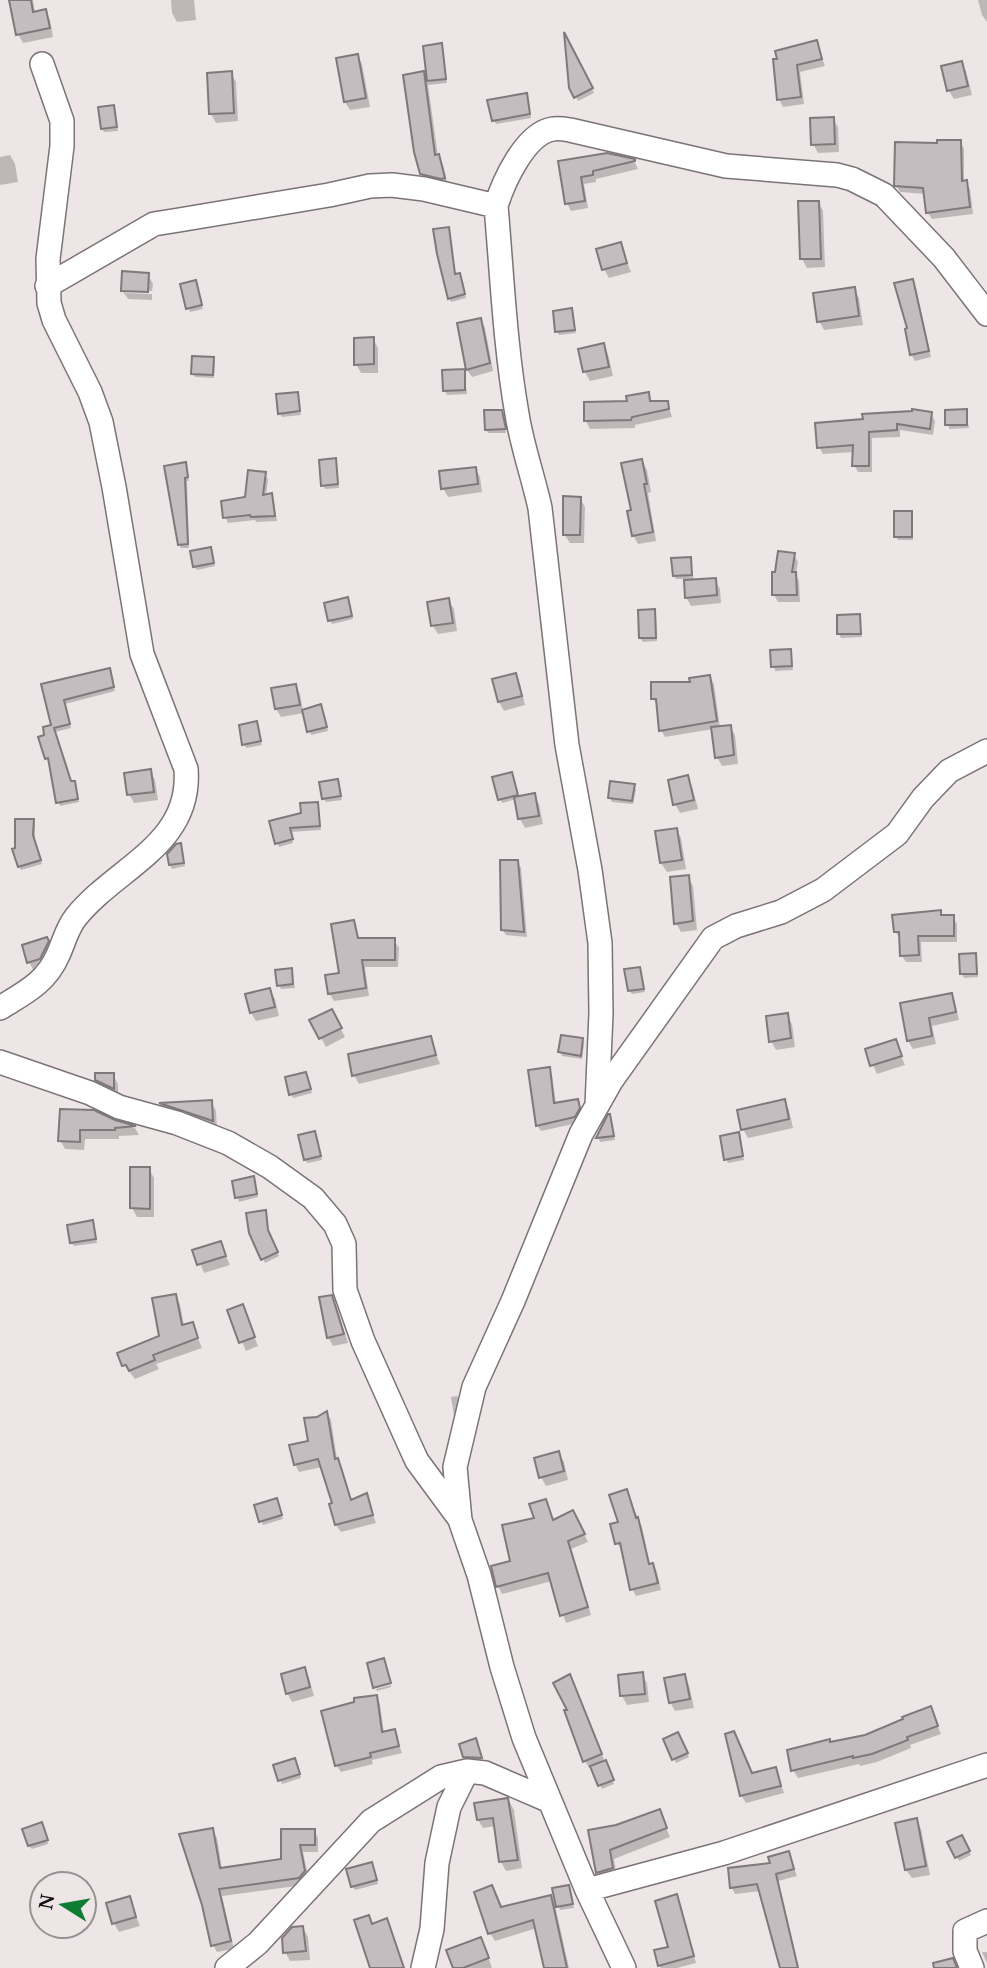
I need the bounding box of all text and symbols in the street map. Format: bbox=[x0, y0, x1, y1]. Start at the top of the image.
north arrow bbox=[28, 1870, 98, 1940]
text: N bbox=[32, 1892, 61, 1912]

